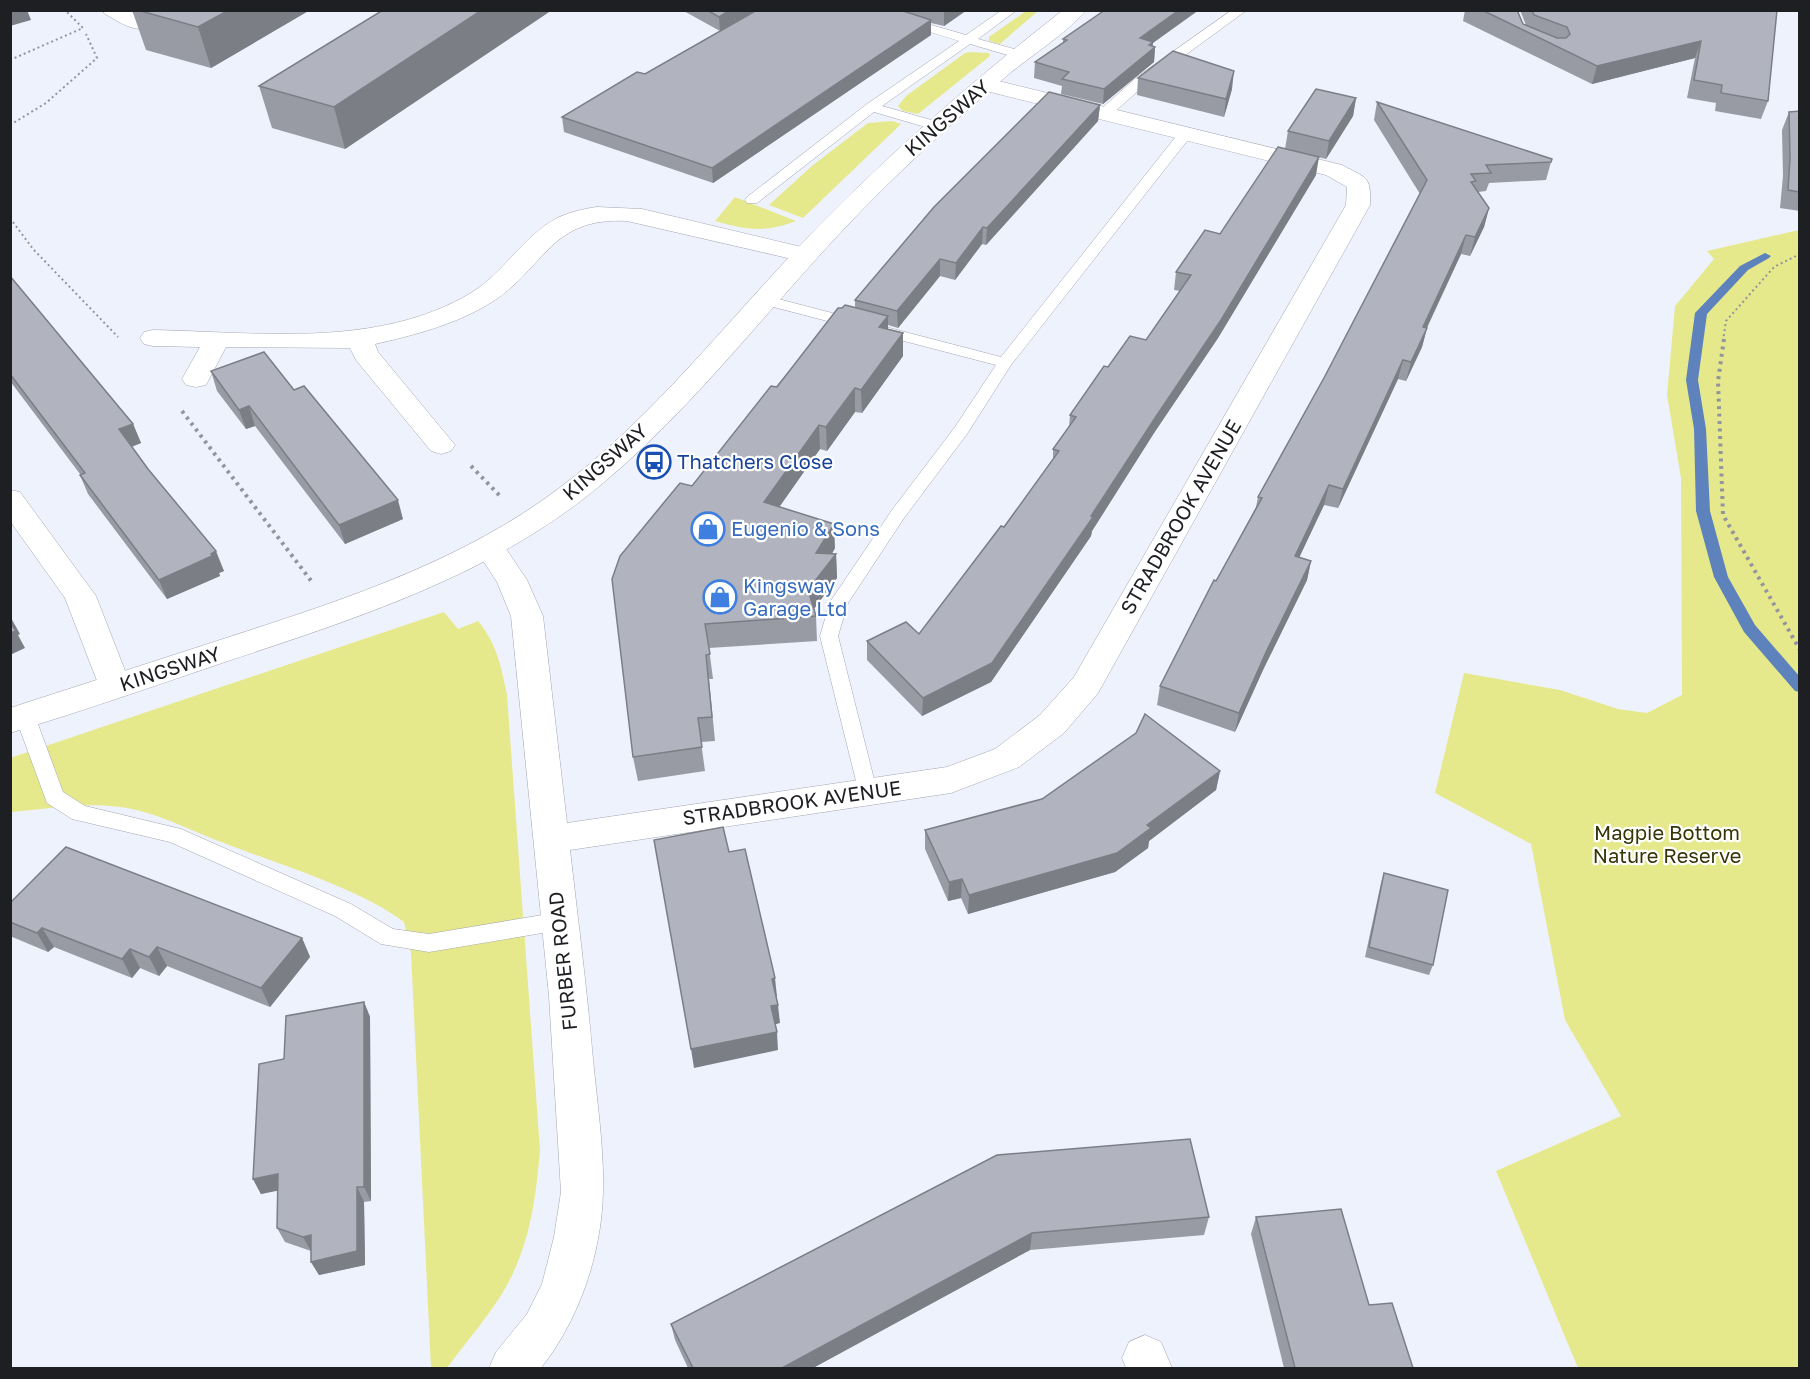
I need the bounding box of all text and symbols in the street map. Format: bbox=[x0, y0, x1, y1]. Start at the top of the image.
street label: KINGSWAY bbox=[899, 74, 994, 160]
street label: STRADBROOK AVENUE bbox=[1115, 415, 1246, 618]
street label: KINGSWAY bbox=[557, 418, 652, 504]
bus stop icon: Thatchers Close bbox=[636, 444, 672, 480]
place label: Thatchers Close bbox=[677, 449, 833, 473]
shop icon: Eugenio & Sons bbox=[690, 511, 726, 547]
place label: Eugenio & Sons bbox=[731, 516, 880, 540]
place label: Kingsway Garage Ltd bbox=[743, 573, 847, 620]
shop icon: Kingsway Garage Ltd bbox=[702, 579, 738, 615]
street label: KINGSWAY bbox=[116, 640, 223, 696]
street label: STRADBROOK AVENUE bbox=[681, 775, 903, 829]
park label: Magpie Bottom Nature Reserve bbox=[1593, 820, 1741, 867]
street label: FURBER ROAD bbox=[543, 890, 581, 1032]

